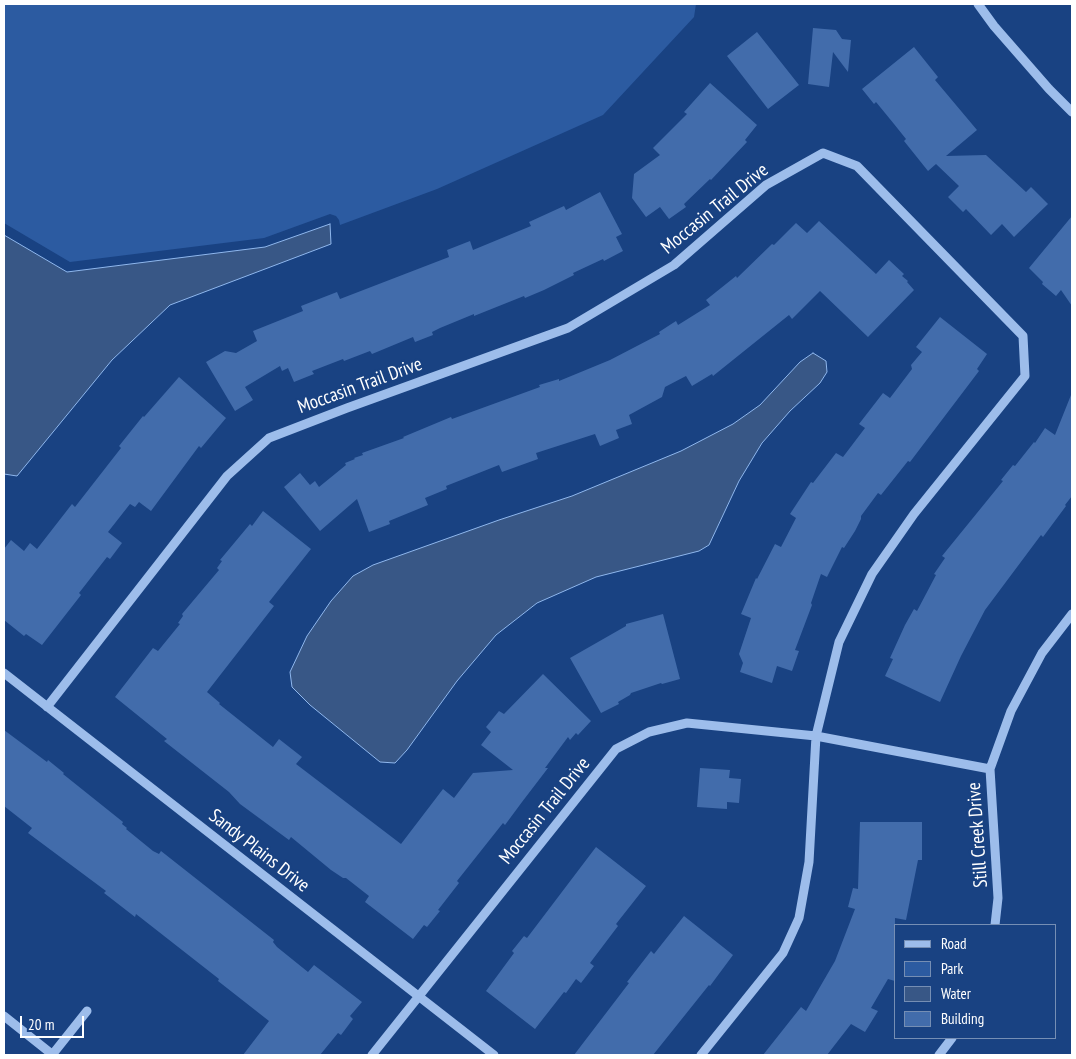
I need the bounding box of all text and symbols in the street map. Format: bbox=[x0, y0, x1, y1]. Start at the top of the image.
street label: Moccasin Trail Drive bbox=[657, 159, 773, 259]
street label: Moccasin Trail Drive bbox=[295, 353, 425, 419]
street label: Moccasin Trail Drive bbox=[495, 753, 595, 869]
street label: Still Creek Drive bbox=[963, 782, 993, 888]
street label: Sandy Plains Drive bbox=[204, 805, 314, 897]
legend bbox=[894, 924, 1056, 1039]
text: Road bbox=[941, 934, 967, 953]
text: Park bbox=[941, 959, 963, 978]
text: Water bbox=[941, 984, 971, 1003]
scale bar bbox=[22, 1006, 86, 1038]
text: Building bbox=[941, 1009, 984, 1028]
text: 20 m bbox=[28, 1015, 54, 1034]

